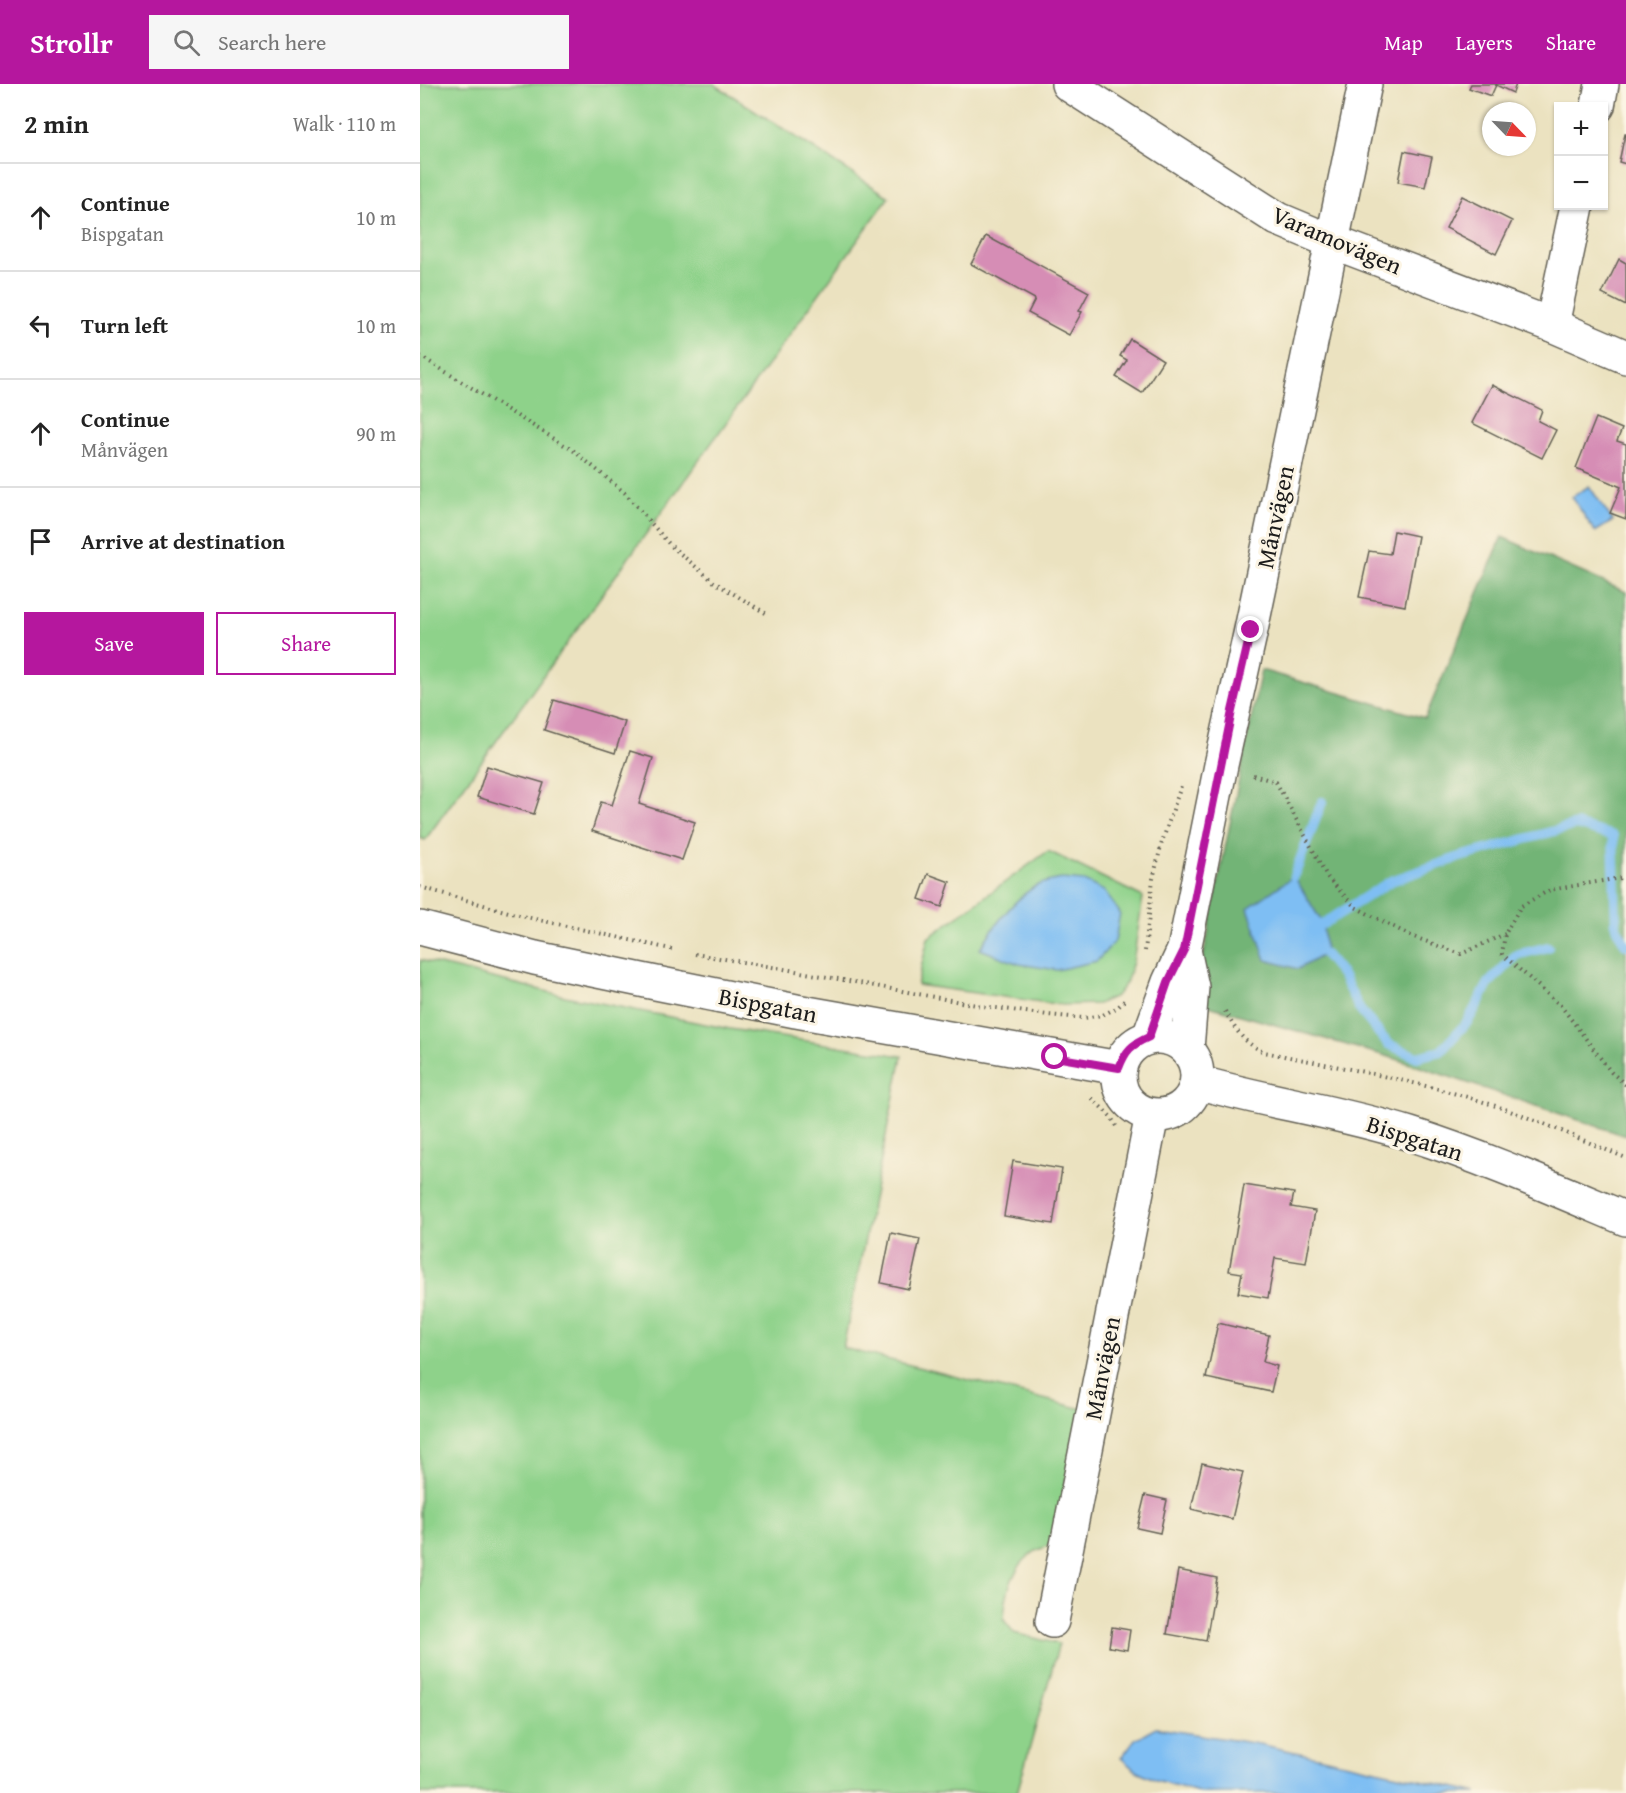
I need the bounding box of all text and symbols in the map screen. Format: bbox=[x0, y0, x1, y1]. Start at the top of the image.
search box bbox=[149, 15, 569, 69]
text: Strollr bbox=[30, 22, 113, 63]
icon: search bbox=[170, 26, 203, 59]
text: Search here bbox=[218, 26, 326, 58]
text: Map bbox=[1384, 27, 1423, 58]
text: Layers bbox=[1456, 27, 1513, 58]
text: Share bbox=[1546, 27, 1596, 58]
north arrow bbox=[1482, 102, 1536, 156]
map controls bbox=[1554, 102, 1608, 210]
button: + bbox=[1554, 102, 1608, 156]
text: 2 min bbox=[24, 104, 89, 143]
text: Walk · 110 m bbox=[293, 109, 396, 138]
button: − bbox=[1554, 156, 1608, 210]
text: Continue bbox=[81, 187, 170, 219]
street label: Varamovägen bbox=[1267, 197, 1408, 283]
icon: ahead bbox=[24, 201, 57, 234]
text: 10 m bbox=[356, 203, 396, 232]
text: Bispgatan bbox=[81, 219, 164, 248]
icon: left bbox=[24, 309, 57, 342]
text: Turn left bbox=[81, 309, 168, 341]
text: 10 m bbox=[356, 311, 396, 340]
text: Continue bbox=[81, 403, 170, 435]
icon: ahead bbox=[24, 417, 57, 450]
text: 90 m bbox=[356, 419, 396, 448]
text: Månvägen bbox=[81, 435, 168, 464]
street label: Månvägen bbox=[1247, 462, 1303, 572]
icon: arrive bbox=[24, 525, 57, 558]
text: Arrive at destination bbox=[81, 525, 285, 557]
button: Save bbox=[24, 612, 204, 675]
button: Share bbox=[216, 612, 396, 675]
route end bbox=[1237, 616, 1263, 642]
street label: Bispgatan bbox=[716, 978, 821, 1032]
route start bbox=[1041, 1043, 1067, 1069]
street label: Bispgatan bbox=[1362, 1106, 1468, 1170]
street label: Månvägen bbox=[1075, 1313, 1129, 1423]

